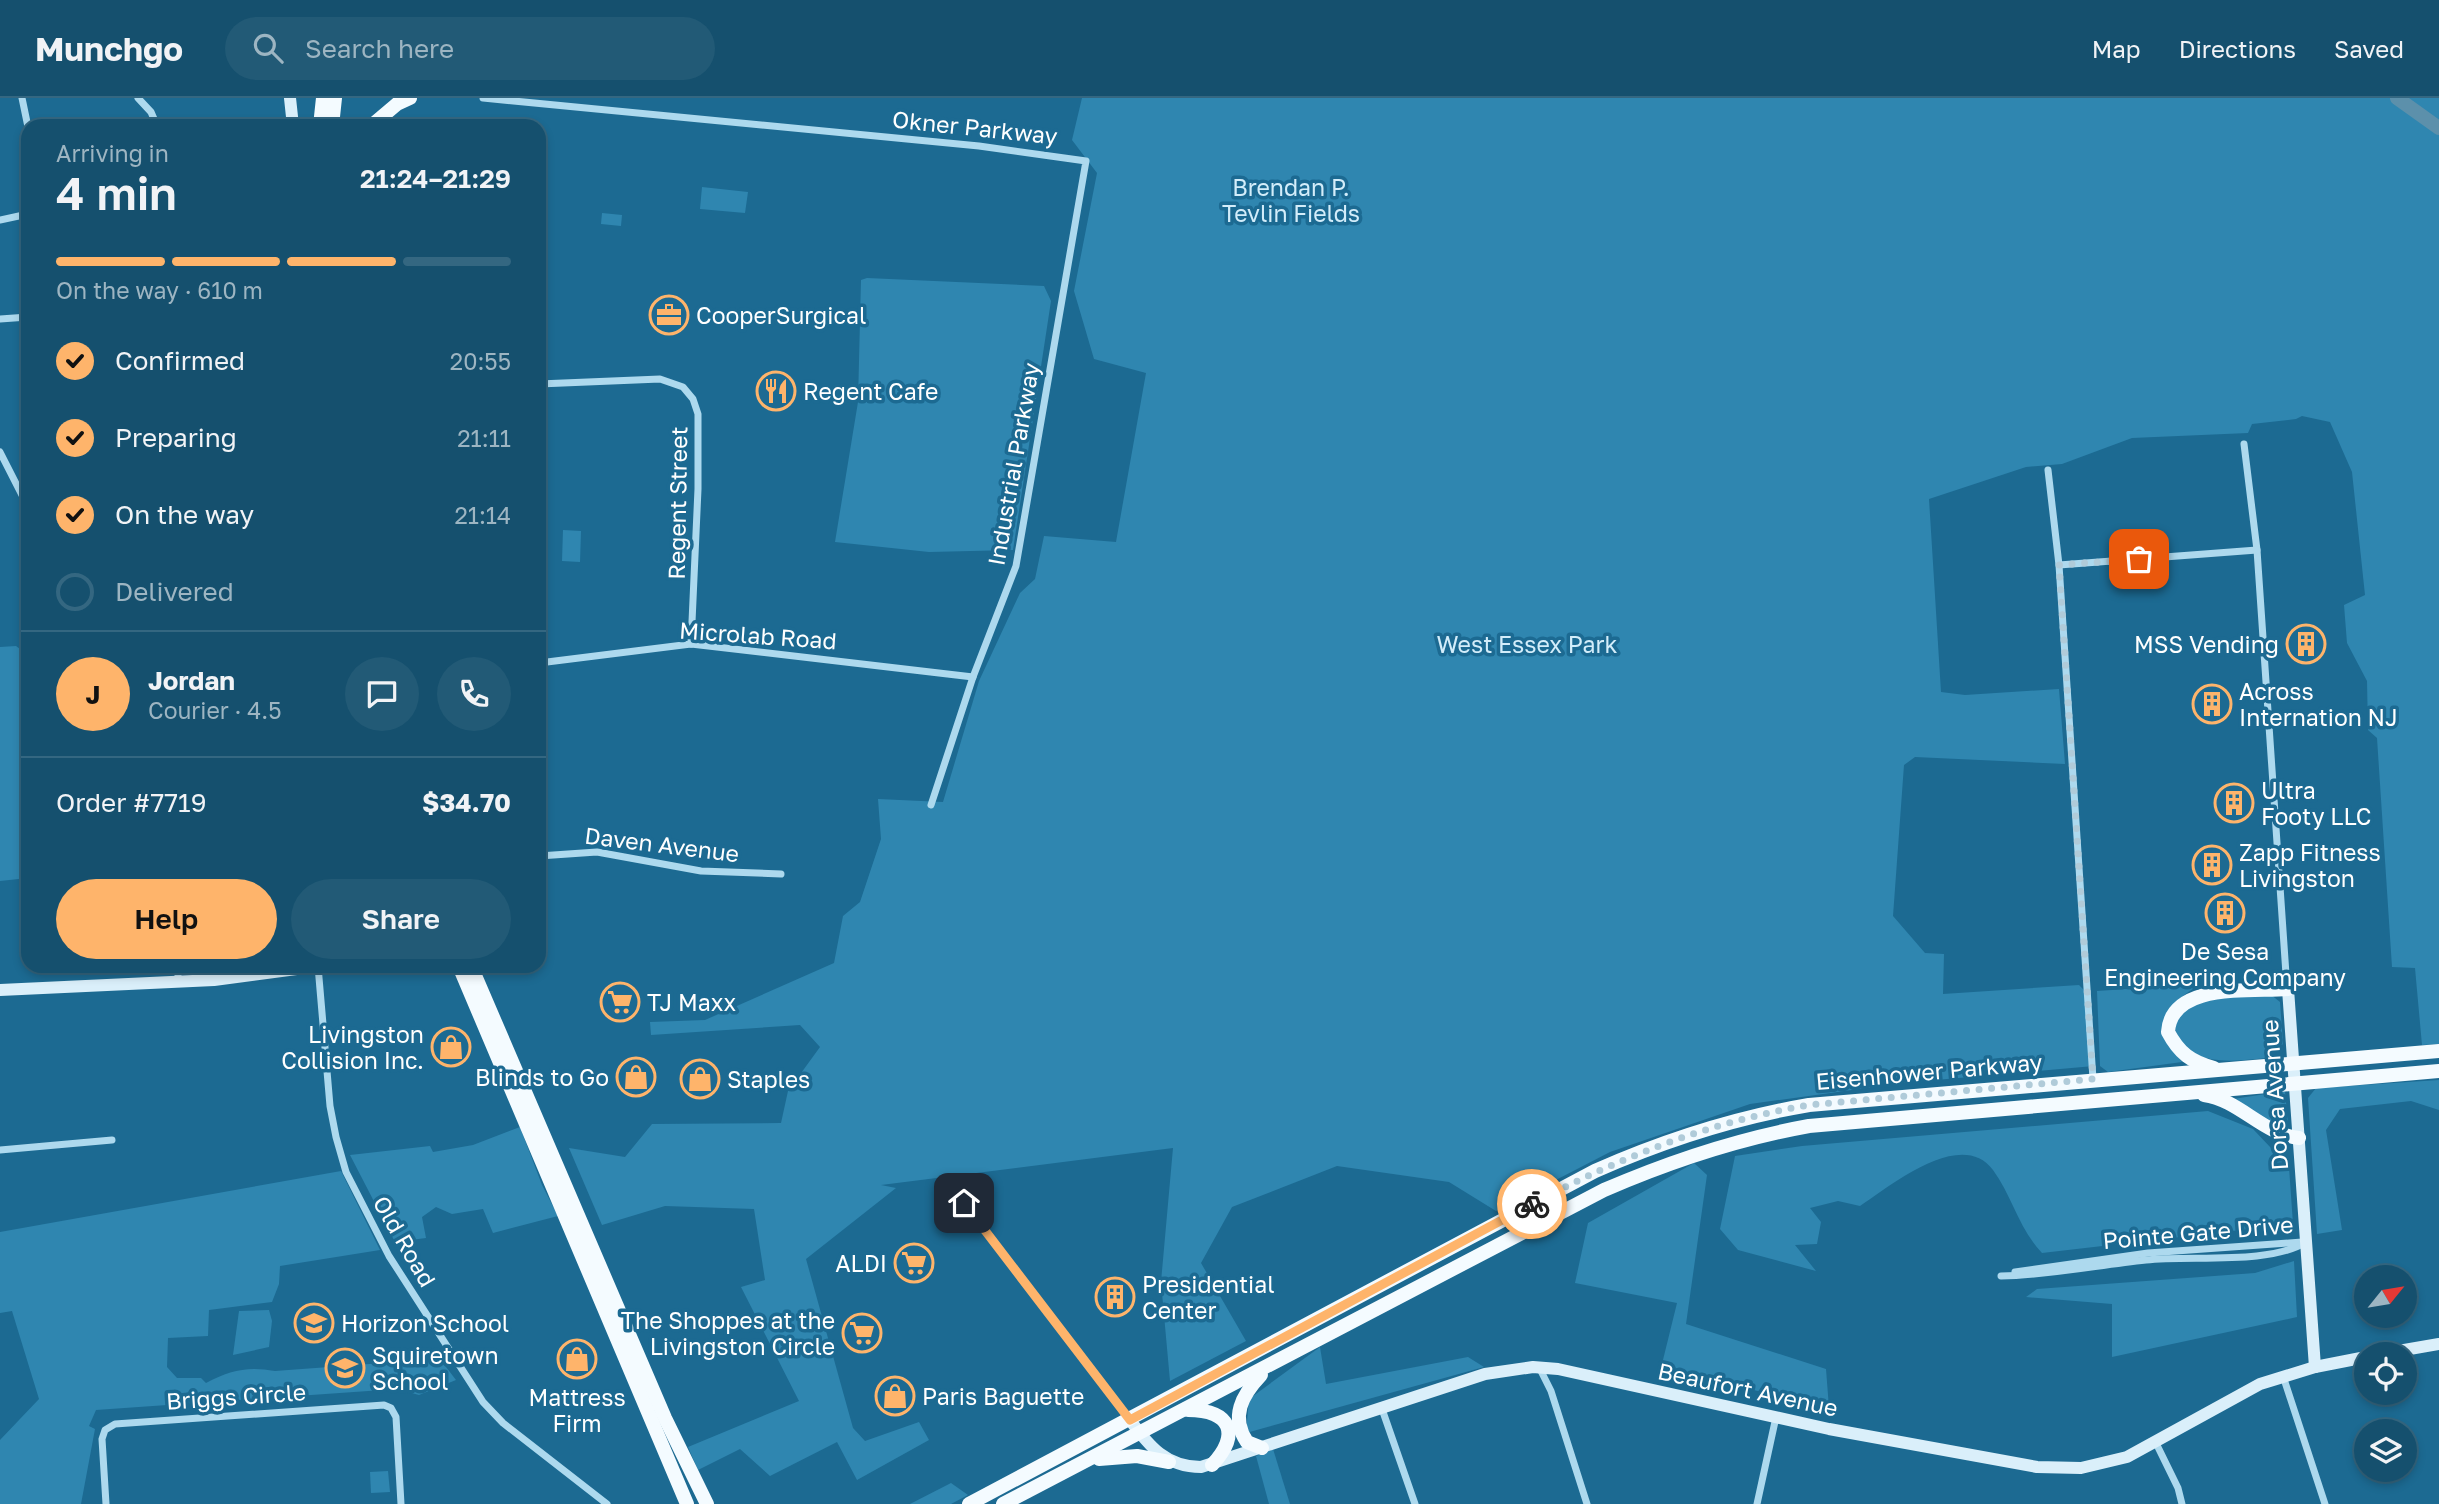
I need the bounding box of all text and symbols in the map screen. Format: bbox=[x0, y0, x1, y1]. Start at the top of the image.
search box bbox=[225, 17, 715, 80]
text: Munchgo bbox=[35, 29, 183, 68]
icon: search bbox=[249, 29, 287, 67]
text: Search here bbox=[305, 33, 454, 64]
text: Map bbox=[2092, 34, 2141, 63]
text: Directions bbox=[2179, 34, 2296, 63]
text: Saved bbox=[2334, 34, 2404, 63]
street label: Okner Parkway bbox=[891, 104, 1059, 150]
text: Arriving in bbox=[56, 139, 169, 167]
text: 21:24–21:29 bbox=[360, 163, 511, 194]
text: 4 min bbox=[56, 165, 177, 220]
park label: Brendan P. Tevlin Fields bbox=[1222, 173, 1360, 227]
text: On the way · 610 m bbox=[56, 276, 263, 304]
office icon: CooperSurgical bbox=[648, 294, 690, 336]
place label: CooperSurgical bbox=[696, 301, 866, 329]
icon: check bbox=[56, 342, 94, 380]
text: Confirmed bbox=[115, 345, 245, 376]
text: 20:55 bbox=[450, 347, 511, 375]
street label: Industrial Parkway bbox=[981, 360, 1045, 568]
restaurant icon: Regent Cafe bbox=[755, 370, 797, 412]
place label: Regent Cafe bbox=[803, 377, 938, 405]
icon: check bbox=[56, 419, 94, 457]
text: Preparing bbox=[115, 422, 237, 453]
text: 21:11 bbox=[457, 424, 511, 452]
street label: Regent Street bbox=[662, 426, 692, 580]
icon: check bbox=[56, 496, 94, 534]
text: On the way bbox=[115, 499, 254, 530]
text: 21:14 bbox=[454, 501, 511, 529]
pin bbox=[2109, 529, 2169, 589]
icon: bag bbox=[2120, 540, 2158, 578]
text: Delivered bbox=[115, 576, 234, 607]
street label: Microlab Road bbox=[678, 616, 838, 654]
building icon: MSS Vending bbox=[2285, 623, 2327, 665]
park label: West Essex Park bbox=[1436, 630, 1618, 658]
place label: MSS Vending bbox=[2134, 630, 2279, 658]
button: chat bbox=[345, 657, 419, 731]
button: phone bbox=[437, 657, 511, 731]
text: Jordan bbox=[148, 665, 235, 696]
place label: Across Internation NJ bbox=[2239, 677, 2398, 731]
text: J bbox=[86, 679, 100, 710]
building icon: Across Internation NJ bbox=[2191, 683, 2233, 725]
text: Courier · 4.5 bbox=[148, 696, 281, 724]
place label: Ultra Footy LLC bbox=[2261, 776, 2371, 830]
building icon: Ultra Footy LLC bbox=[2213, 782, 2255, 824]
text: Order #7719 bbox=[56, 787, 206, 818]
text: $34.70 bbox=[422, 787, 511, 818]
street label: Daven Avenue bbox=[583, 821, 741, 867]
place label: Zapp Fitness Livingston bbox=[2239, 838, 2381, 892]
building icon: Zapp Fitness Livingston bbox=[2191, 844, 2233, 886]
button: Help bbox=[56, 879, 277, 959]
button: Share bbox=[291, 879, 511, 959]
building icon: De Sesa Engineering Company bbox=[2204, 892, 2246, 934]
place label: De Sesa Engineering Company bbox=[2104, 937, 2346, 991]
supermarket icon: TJ Maxx bbox=[599, 981, 641, 1023]
place label: TJ Maxx bbox=[647, 988, 737, 1016]
street label: Dorsa Avenue bbox=[2255, 1019, 2293, 1171]
place label: Livingston Collision Inc. bbox=[281, 1020, 424, 1074]
shop icon: Livingston Collision Inc. bbox=[430, 1026, 472, 1068]
street label: Eisenhower Parkway bbox=[1814, 1047, 2044, 1095]
shop icon: Blinds to Go bbox=[615, 1056, 657, 1098]
shop icon: Staples bbox=[679, 1058, 721, 1100]
place label: Blinds to Go bbox=[475, 1063, 609, 1091]
place label: Staples bbox=[727, 1065, 810, 1093]
courier bbox=[1497, 1169, 1567, 1239]
pin bbox=[934, 1173, 994, 1233]
icon: home bbox=[945, 1184, 983, 1222]
icon: bike bbox=[1513, 1185, 1551, 1223]
street label: Old Road bbox=[368, 1191, 442, 1291]
street label: Pointe Gate Drive bbox=[2102, 1210, 2294, 1254]
supermarket icon: ALDI bbox=[893, 1242, 935, 1284]
place label: ALDI bbox=[835, 1249, 887, 1277]
north arrow bbox=[2354, 1265, 2417, 1328]
map controls bbox=[2354, 1265, 2417, 1482]
place label: Presidential Center bbox=[1142, 1270, 1275, 1324]
building icon: Presidential Center bbox=[1094, 1276, 1136, 1318]
school or university icon: Horizon School bbox=[293, 1302, 335, 1344]
place label: The Shoppes at the Livingston Circle bbox=[621, 1306, 835, 1360]
place label: Horizon School bbox=[341, 1309, 509, 1337]
supermarket icon: The Shoppes at the Livingston Circle bbox=[841, 1312, 883, 1354]
shop icon: Mattress Firm bbox=[556, 1338, 598, 1380]
place label: Squiretown School bbox=[372, 1341, 499, 1395]
button: locate bbox=[2354, 1342, 2417, 1405]
school or university icon: Squiretown School bbox=[324, 1347, 366, 1389]
street label: Beaufort Avenue bbox=[1655, 1356, 1841, 1422]
shop icon: Paris Baguette bbox=[874, 1375, 916, 1417]
street label: Briggs Circle bbox=[165, 1377, 307, 1415]
place label: Paris Baguette bbox=[922, 1382, 1084, 1410]
place label: Mattress Firm bbox=[528, 1383, 626, 1437]
button: layers bbox=[2354, 1419, 2417, 1482]

